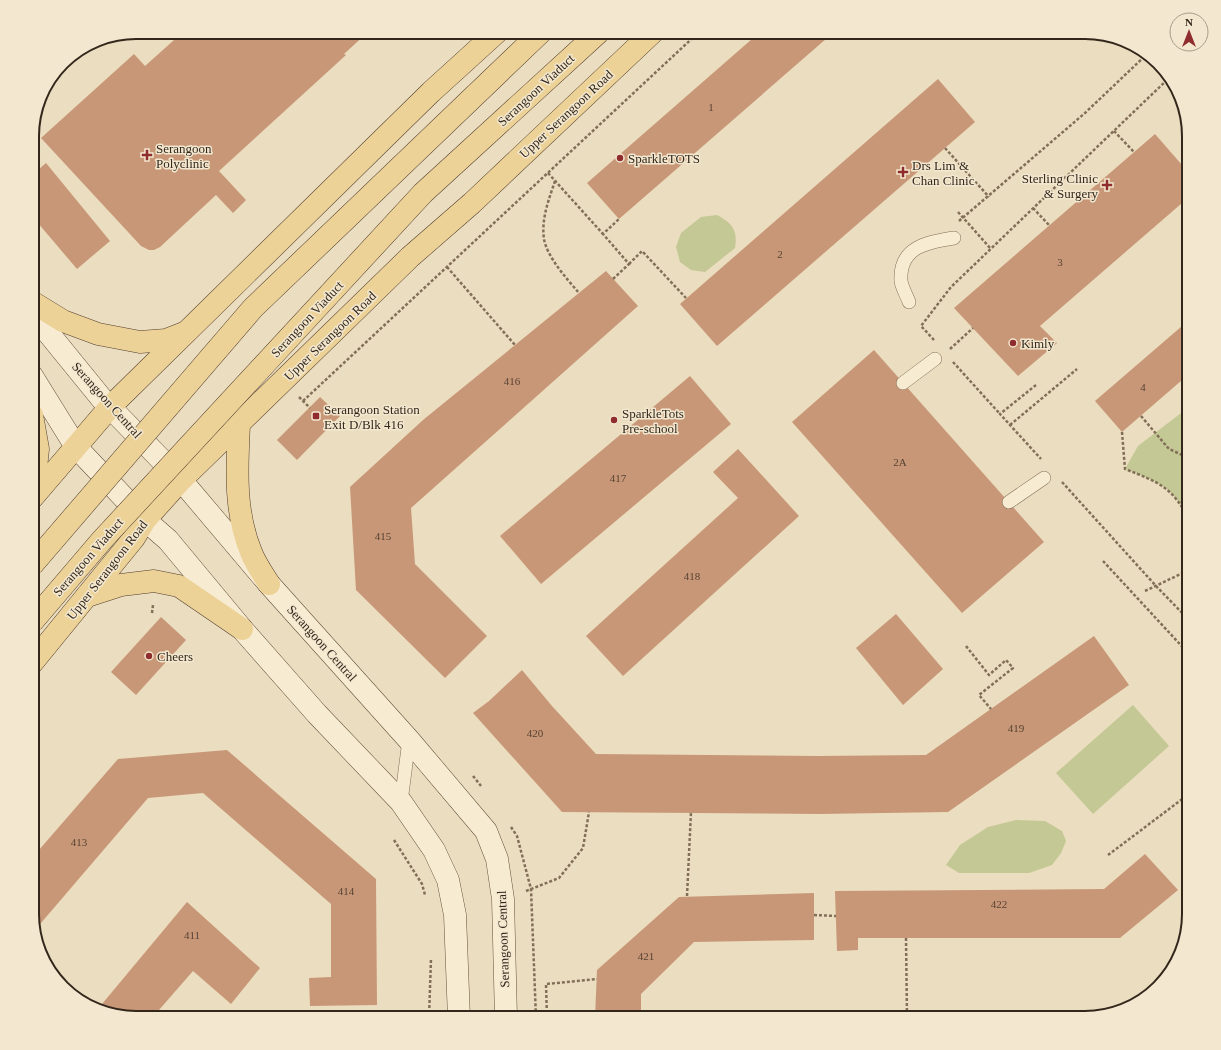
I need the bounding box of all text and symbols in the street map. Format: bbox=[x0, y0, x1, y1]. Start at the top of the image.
north arrow bbox=[1169, 12, 1209, 52]
text: N bbox=[1185, 16, 1193, 28]
street label: Serangoon Viaduct bbox=[495, 51, 578, 129]
street label: Upper Serangoon Road bbox=[516, 67, 616, 161]
house number: 1 bbox=[708, 101, 714, 113]
place label: Serangoon Polyclinic bbox=[156, 141, 212, 171]
marker: Serangoon Polyclinic bbox=[141, 149, 153, 161]
place label: SparkleTOTS bbox=[628, 151, 700, 166]
marker: SparkleTOTS bbox=[615, 153, 625, 163]
place label: Drs Lim & Chan Clinic bbox=[912, 158, 975, 188]
marker: Drs Lim & Chan Clinic bbox=[897, 166, 909, 178]
place label: Sterling Clinic & Surgery bbox=[1022, 171, 1098, 201]
marker: Sterling Clinic & Surgery bbox=[1101, 179, 1113, 191]
house number: 2 bbox=[777, 248, 783, 260]
house number: 3 bbox=[1057, 256, 1063, 268]
street label: Serangoon Viaduct bbox=[268, 277, 346, 360]
street label: Upper Serangoon Road bbox=[281, 288, 379, 384]
place label: Kimly bbox=[1021, 336, 1055, 351]
marker: Kimly bbox=[1008, 338, 1018, 348]
street label: Serangoon Central bbox=[69, 359, 145, 441]
house number: 416 bbox=[504, 375, 521, 387]
house number: 4 bbox=[1140, 381, 1146, 393]
place label: Serangoon Station Exit D/Blk 416 bbox=[324, 402, 420, 432]
place label: SparkleTots Pre-school bbox=[622, 406, 684, 436]
marker: Serangoon Station Exit D/Blk 416 bbox=[311, 411, 321, 421]
marker: SparkleTots Pre-school bbox=[609, 415, 619, 425]
house number: 2A bbox=[893, 456, 907, 468]
house number: 417 bbox=[610, 472, 627, 484]
street label: Serangoon Viaduct bbox=[50, 514, 126, 599]
street label: Upper Serangoon Road bbox=[64, 517, 151, 623]
house number: 415 bbox=[375, 530, 392, 542]
house number: 418 bbox=[684, 570, 701, 582]
street label: Serangoon Central bbox=[284, 602, 360, 684]
place label: Cheers bbox=[157, 649, 193, 664]
marker: Cheers bbox=[144, 651, 154, 661]
house number: 419 bbox=[1008, 722, 1025, 734]
house number: 420 bbox=[527, 727, 544, 739]
house number: 413 bbox=[71, 836, 88, 848]
house number: 414 bbox=[338, 885, 355, 897]
street label: Serangoon Central bbox=[494, 890, 512, 988]
house number: 422 bbox=[991, 898, 1007, 910]
house number: 411 bbox=[184, 929, 200, 941]
house number: 421 bbox=[638, 950, 654, 962]

